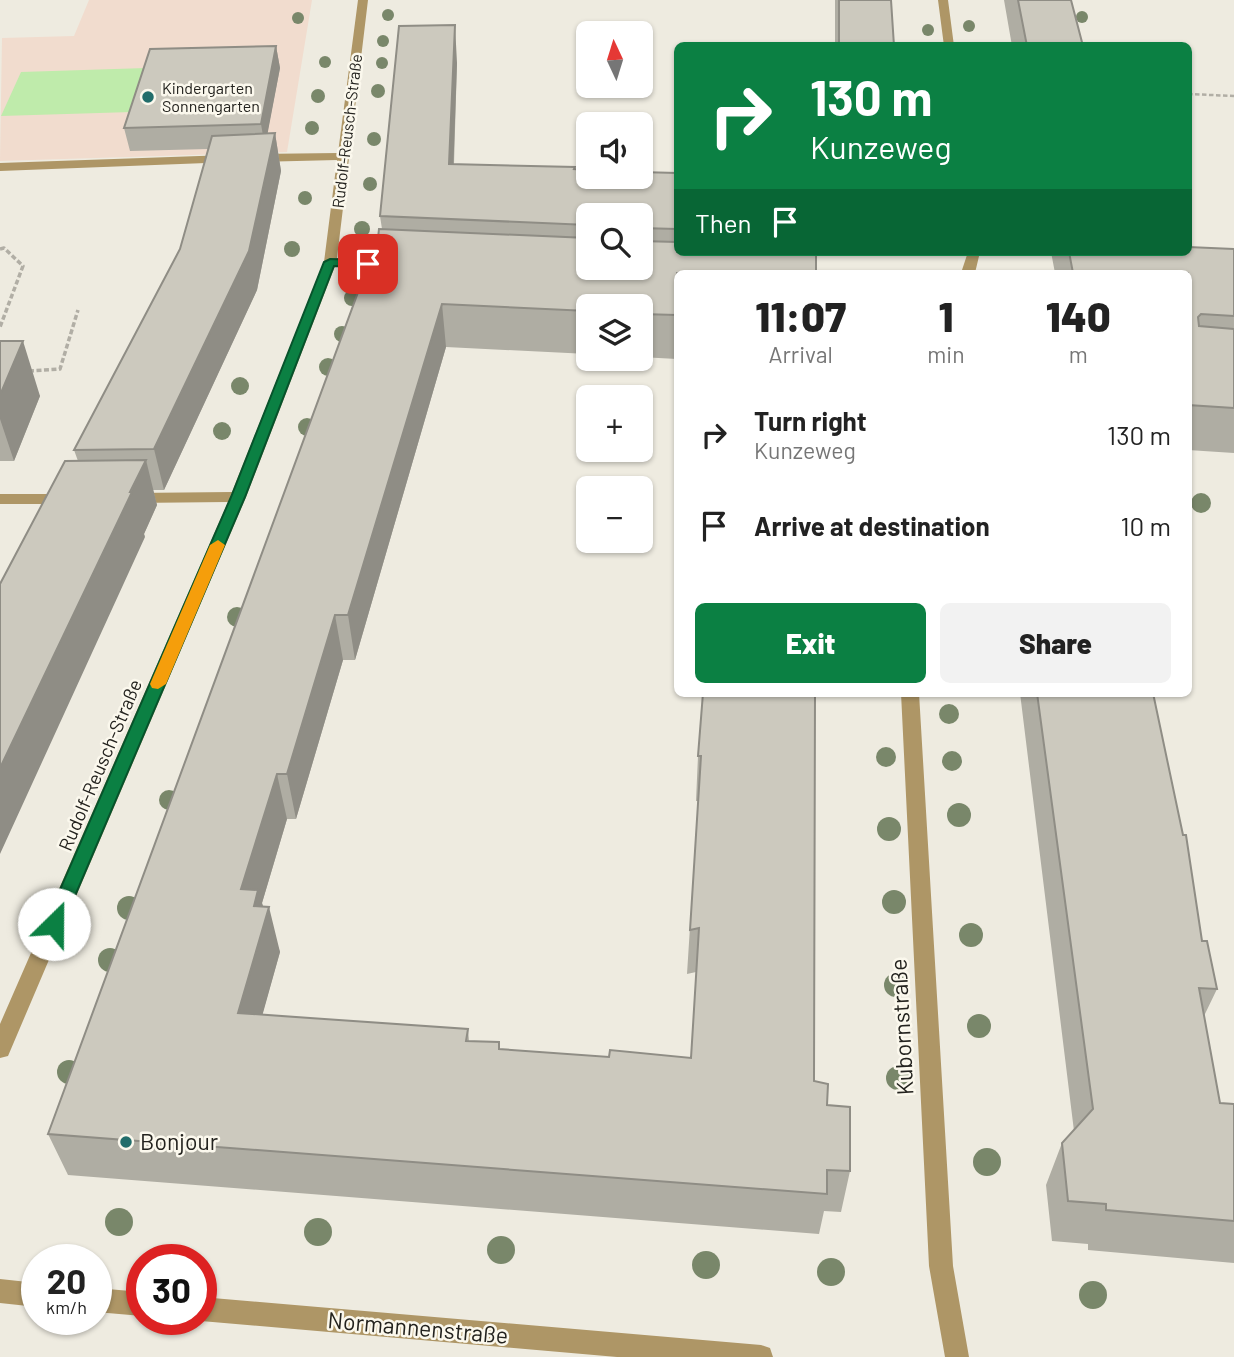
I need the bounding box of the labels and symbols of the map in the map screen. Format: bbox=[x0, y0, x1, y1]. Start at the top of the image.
north arrow bbox=[576, 21, 653, 98]
street label: Rudolf-Reusch-Straße bbox=[328, 53, 365, 209]
place label: Kindergarten Sonnengarten bbox=[162, 78, 260, 115]
marker: Kindergarten Sonnengarten bbox=[140, 89, 156, 105]
pin bbox=[338, 234, 398, 294]
street label: Rudolf-Reusch-Straße bbox=[53, 676, 146, 854]
position arrow bbox=[17, 887, 91, 961]
street label: Kubornstraße bbox=[883, 958, 919, 1096]
place label: Bonjour bbox=[140, 1127, 219, 1155]
marker: Bonjour bbox=[118, 1134, 134, 1150]
speed limit sign: 30 bbox=[126, 1244, 217, 1335]
street label: Normannenstraße bbox=[327, 1305, 510, 1349]

